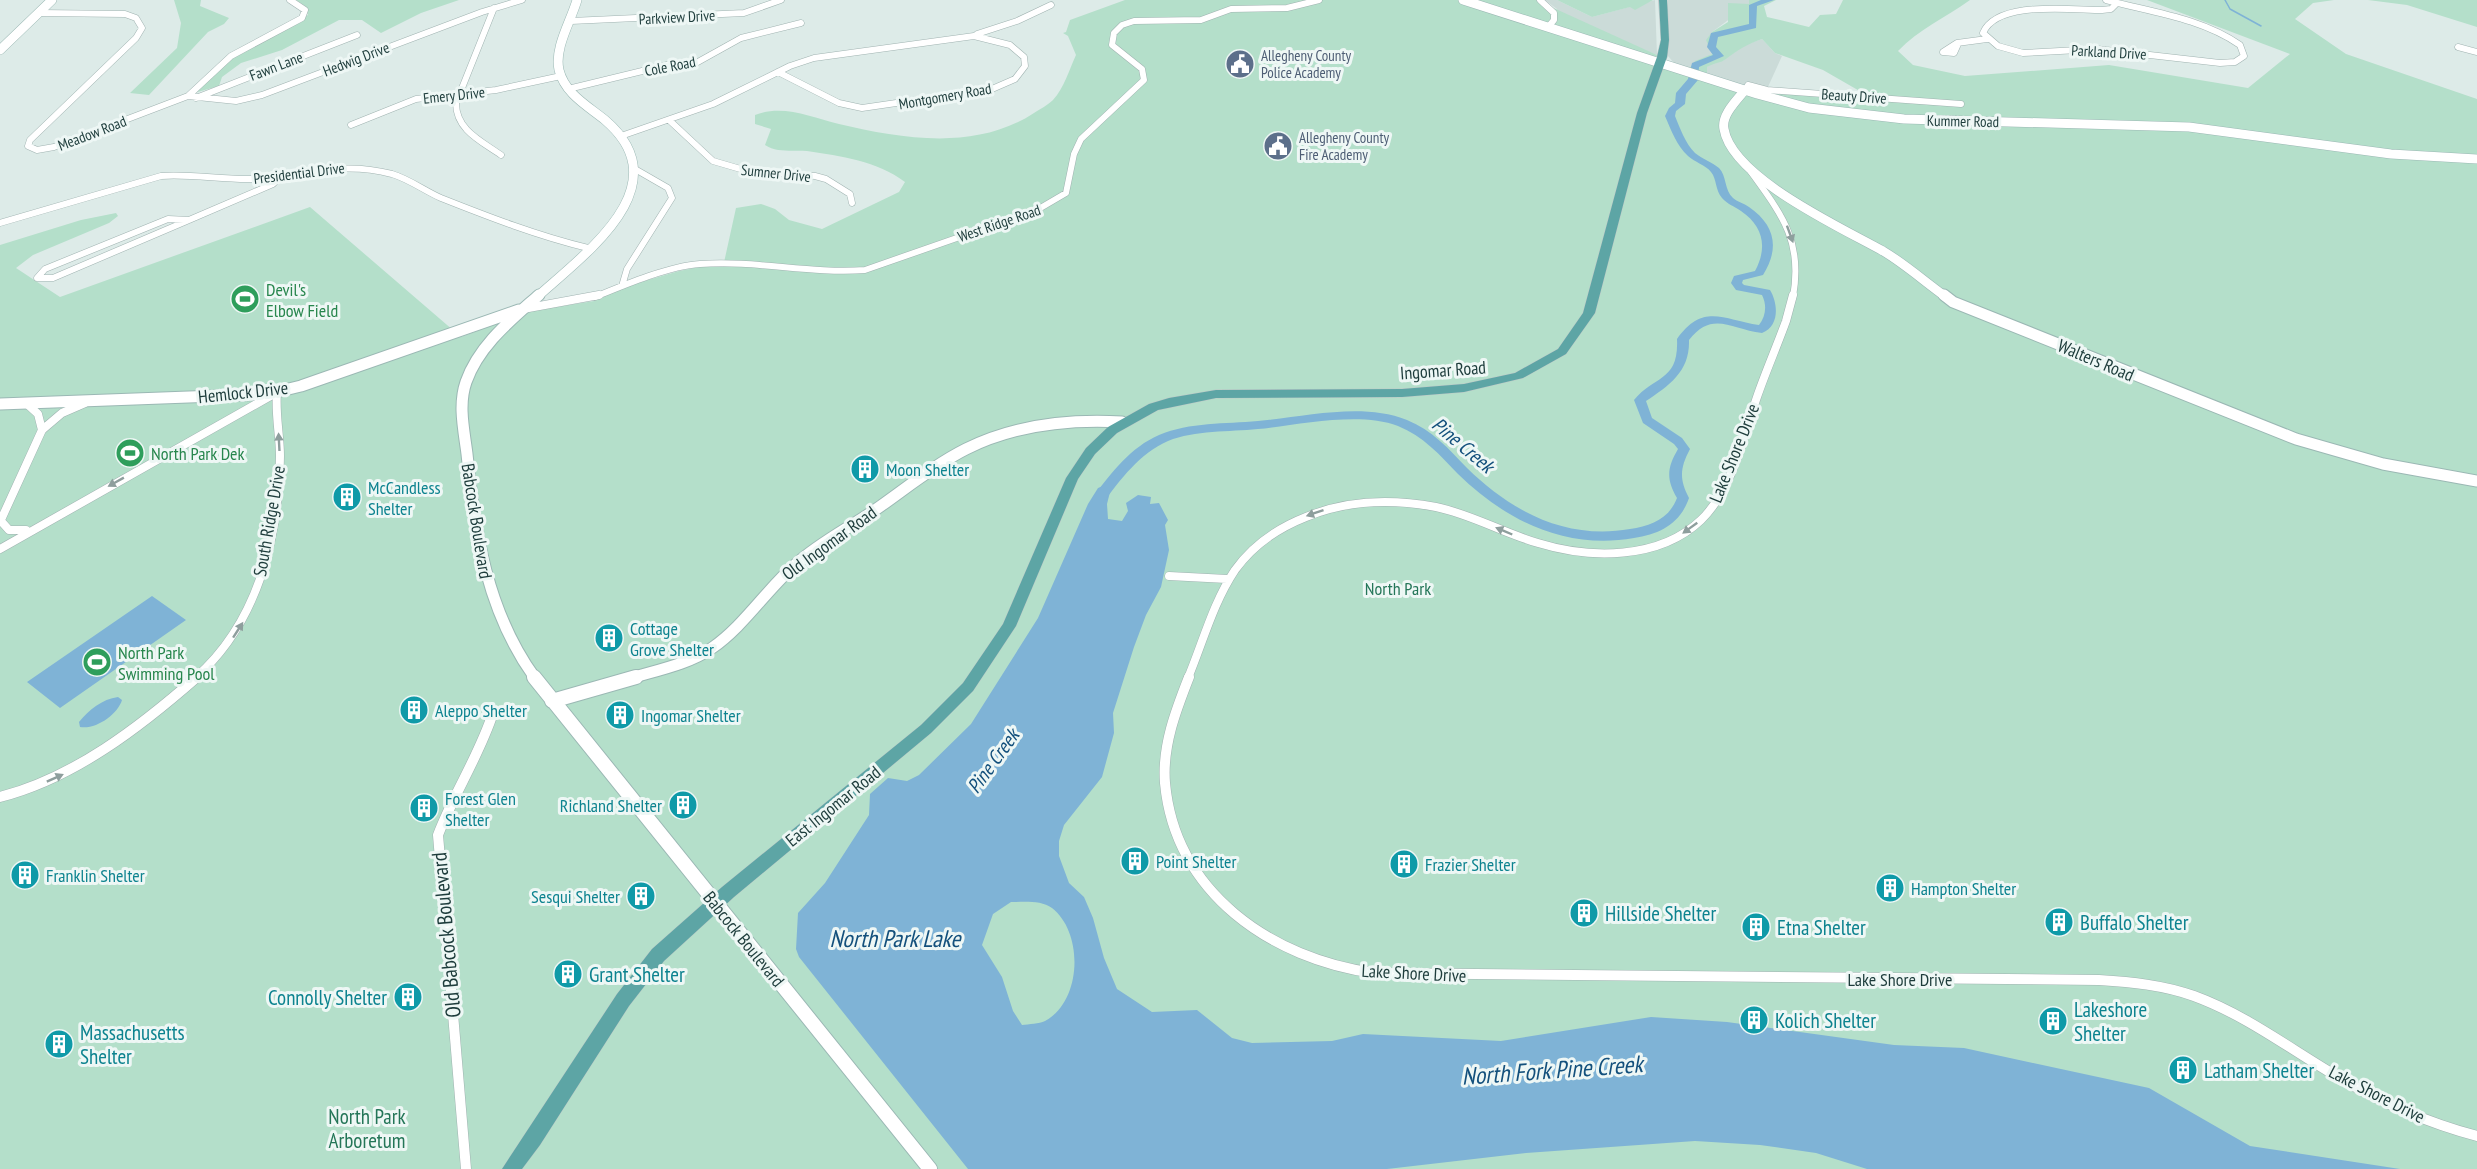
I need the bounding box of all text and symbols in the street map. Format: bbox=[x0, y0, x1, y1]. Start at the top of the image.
street label: Parkview Drive bbox=[638, 6, 716, 28]
street label: Hedwig Drive bbox=[320, 38, 392, 80]
street label: Parkland Drive bbox=[2071, 41, 2147, 63]
place label: Allegheny County Police Academy bbox=[1261, 46, 1351, 82]
street label: Fawn Lane bbox=[247, 47, 305, 85]
public building icon: Allegheny County Police Academy bbox=[1224, 48, 1256, 80]
street label: Cole Road bbox=[643, 52, 697, 80]
street label: Montgomery Road bbox=[897, 79, 993, 113]
street label: Emery Drive bbox=[422, 82, 486, 108]
street label: Beauty Drive bbox=[1821, 84, 1887, 108]
street label: Meadow Road bbox=[55, 111, 129, 155]
street label: Kummer Road bbox=[1927, 111, 1999, 131]
place label: Allegheny County Fire Academy bbox=[1299, 128, 1389, 164]
public building icon: Allegheny County Fire Academy bbox=[1262, 130, 1294, 162]
street label: Presidential Drive bbox=[252, 158, 346, 188]
street label: Sumner Drive bbox=[740, 160, 812, 186]
street label: West Ridge Road bbox=[955, 200, 1043, 246]
one-way arrow bbox=[1785, 225, 1795, 243]
place label: Devil's Elbow Field bbox=[266, 278, 338, 322]
sports icon: Devil's Elbow Field bbox=[229, 283, 261, 315]
street label: Walters Road bbox=[2054, 334, 2138, 386]
street label: Ingomar Road bbox=[1399, 356, 1487, 384]
street label: Hemlock Drive bbox=[197, 376, 289, 408]
street label: Lake Shore Drive bbox=[1704, 400, 1764, 506]
water label: Pine Creek bbox=[1427, 412, 1501, 480]
one-way arrow bbox=[275, 432, 284, 451]
sports icon: North Park Dek bbox=[114, 437, 146, 469]
place label: North Park Dek bbox=[151, 442, 245, 465]
building icon: Moon Shelter bbox=[849, 453, 881, 485]
place label: Moon Shelter bbox=[886, 458, 969, 481]
street label: Babcock Boulevard bbox=[457, 462, 497, 580]
street label: South Ridge Drive bbox=[248, 464, 290, 578]
place label: McCandless Shelter bbox=[368, 476, 441, 520]
one-way arrow bbox=[107, 477, 124, 487]
building icon: McCandless Shelter bbox=[331, 481, 363, 513]
street label: Old Ingomar Road bbox=[777, 501, 881, 585]
one-way arrow bbox=[1306, 509, 1324, 519]
one-way arrow bbox=[1683, 522, 1699, 534]
one-way arrow bbox=[1495, 526, 1513, 535]
park label: North Park bbox=[1365, 577, 1431, 600]
place label: Cottage Grove Shelter bbox=[630, 617, 714, 661]
one-way arrow bbox=[232, 622, 243, 638]
building icon: Cottage Grove Shelter bbox=[593, 622, 625, 654]
place label: North Park Swimming Pool bbox=[118, 641, 215, 685]
sports icon: North Park Swimming Pool bbox=[81, 646, 113, 678]
building icon: Aleppo Shelter bbox=[398, 694, 430, 726]
place label: Aleppo Shelter bbox=[435, 699, 527, 722]
building icon: Ingomar Shelter bbox=[604, 699, 636, 731]
place label: Ingomar Shelter bbox=[641, 704, 741, 727]
water label: Pine Creek bbox=[961, 722, 1026, 798]
street label: East Ingomar Road bbox=[781, 761, 885, 851]
one-way arrow bbox=[47, 773, 65, 783]
place label: Forest Glen Shelter bbox=[445, 787, 516, 831]
building icon: Richland Shelter bbox=[667, 789, 699, 821]
building icon: Forest Glen Shelter bbox=[408, 792, 440, 824]
place label: Richland Shelter bbox=[560, 794, 662, 817]
building icon: Point Shelter bbox=[1119, 845, 1151, 877]
building icon: Frazier Shelter bbox=[1388, 848, 1420, 880]
place label: Point Shelter bbox=[1156, 850, 1236, 873]
street label: Old Babcock Boulevard bbox=[425, 851, 467, 1019]
place label: Frazier Shelter bbox=[1425, 853, 1516, 876]
building icon: Franklin Shelter bbox=[9, 859, 41, 891]
place label: Franklin Shelter bbox=[46, 864, 145, 887]
building icon: Hampton Shelter bbox=[1874, 872, 1906, 904]
place label: Hampton Shelter bbox=[1911, 877, 2016, 900]
building icon: Sesqui Shelter bbox=[625, 880, 657, 912]
place label: Sesqui Shelter bbox=[531, 885, 620, 908]
street label: Babcock Boulevard bbox=[698, 887, 790, 991]
building icon: Hillside Shelter bbox=[1568, 897, 1600, 929]
place label: Hillside Shelter bbox=[1605, 900, 1717, 927]
building icon: Buffalo Shelter bbox=[2043, 906, 2075, 938]
place label: Buffalo Shelter bbox=[2080, 909, 2189, 936]
building icon: Etna Shelter bbox=[1740, 911, 1772, 943]
place label: Etna Shelter bbox=[1777, 914, 1866, 941]
water label: North Park Lake bbox=[829, 923, 963, 954]
building icon: Grant Shelter bbox=[552, 958, 584, 990]
street label: Lake Shore Drive bbox=[1361, 959, 1467, 987]
place label: Grant Shelter bbox=[589, 961, 685, 988]
street label: Lake Shore Drive bbox=[1848, 968, 1952, 991]
building icon: Connolly Shelter bbox=[392, 981, 424, 1013]
place label: Connolly Shelter bbox=[268, 984, 387, 1011]
place label: Lakeshore Shelter bbox=[2074, 996, 2147, 1047]
building icon: Kolich Shelter bbox=[1738, 1004, 1770, 1036]
building icon: Lakeshore Shelter bbox=[2037, 1005, 2069, 1037]
place label: Kolich Shelter bbox=[1775, 1007, 1876, 1034]
place label: Massachusetts Shelter bbox=[80, 1019, 185, 1070]
building icon: Massachusetts Shelter bbox=[43, 1028, 75, 1060]
water label: North Fork Pine Creek bbox=[1461, 1048, 1646, 1092]
building icon: Latham Shelter bbox=[2167, 1054, 2199, 1086]
place label: Latham Shelter bbox=[2204, 1057, 2314, 1084]
street label: Lake Shore Drive bbox=[2325, 1060, 2429, 1128]
park label: North Park Arboretum bbox=[328, 1103, 406, 1154]

